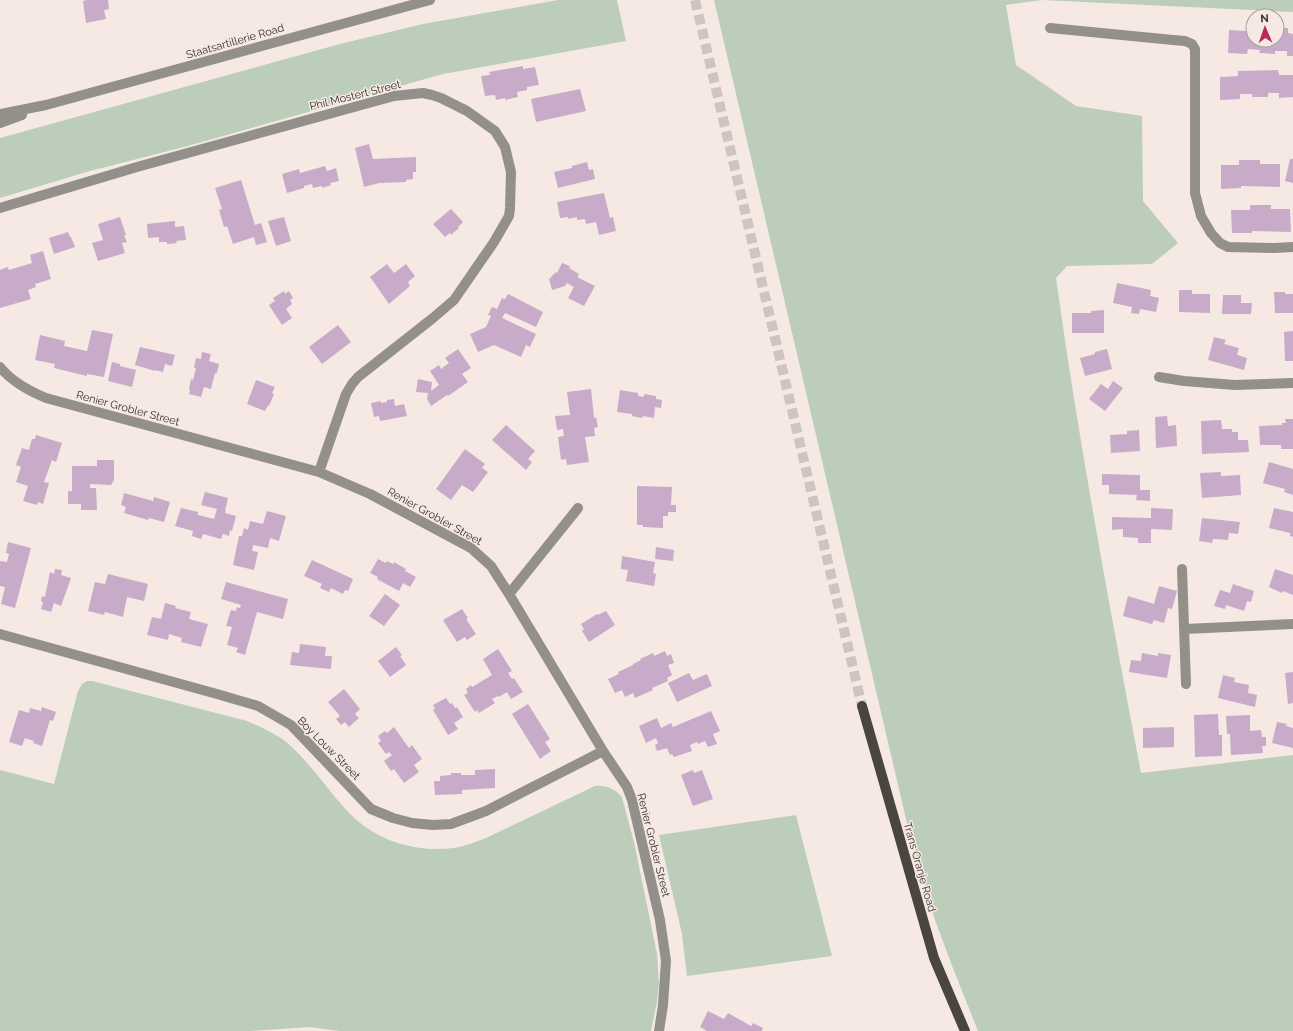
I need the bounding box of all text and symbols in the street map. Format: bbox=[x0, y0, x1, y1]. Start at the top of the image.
north arrow bbox=[1245, 8, 1285, 48]
text: N bbox=[1260, 12, 1269, 25]
street label: Staatsartillerie Road bbox=[185, 21, 286, 62]
street label: Phil Mostert Street bbox=[308, 78, 402, 113]
street label: Renier Grobler Street bbox=[75, 388, 181, 429]
street label: Renier Grobler Street bbox=[385, 485, 485, 548]
street label: Boy Louw Street bbox=[295, 714, 363, 783]
street label: Renier Grobler Street bbox=[634, 792, 673, 899]
street label: Trans Oranje Road bbox=[900, 821, 939, 914]

